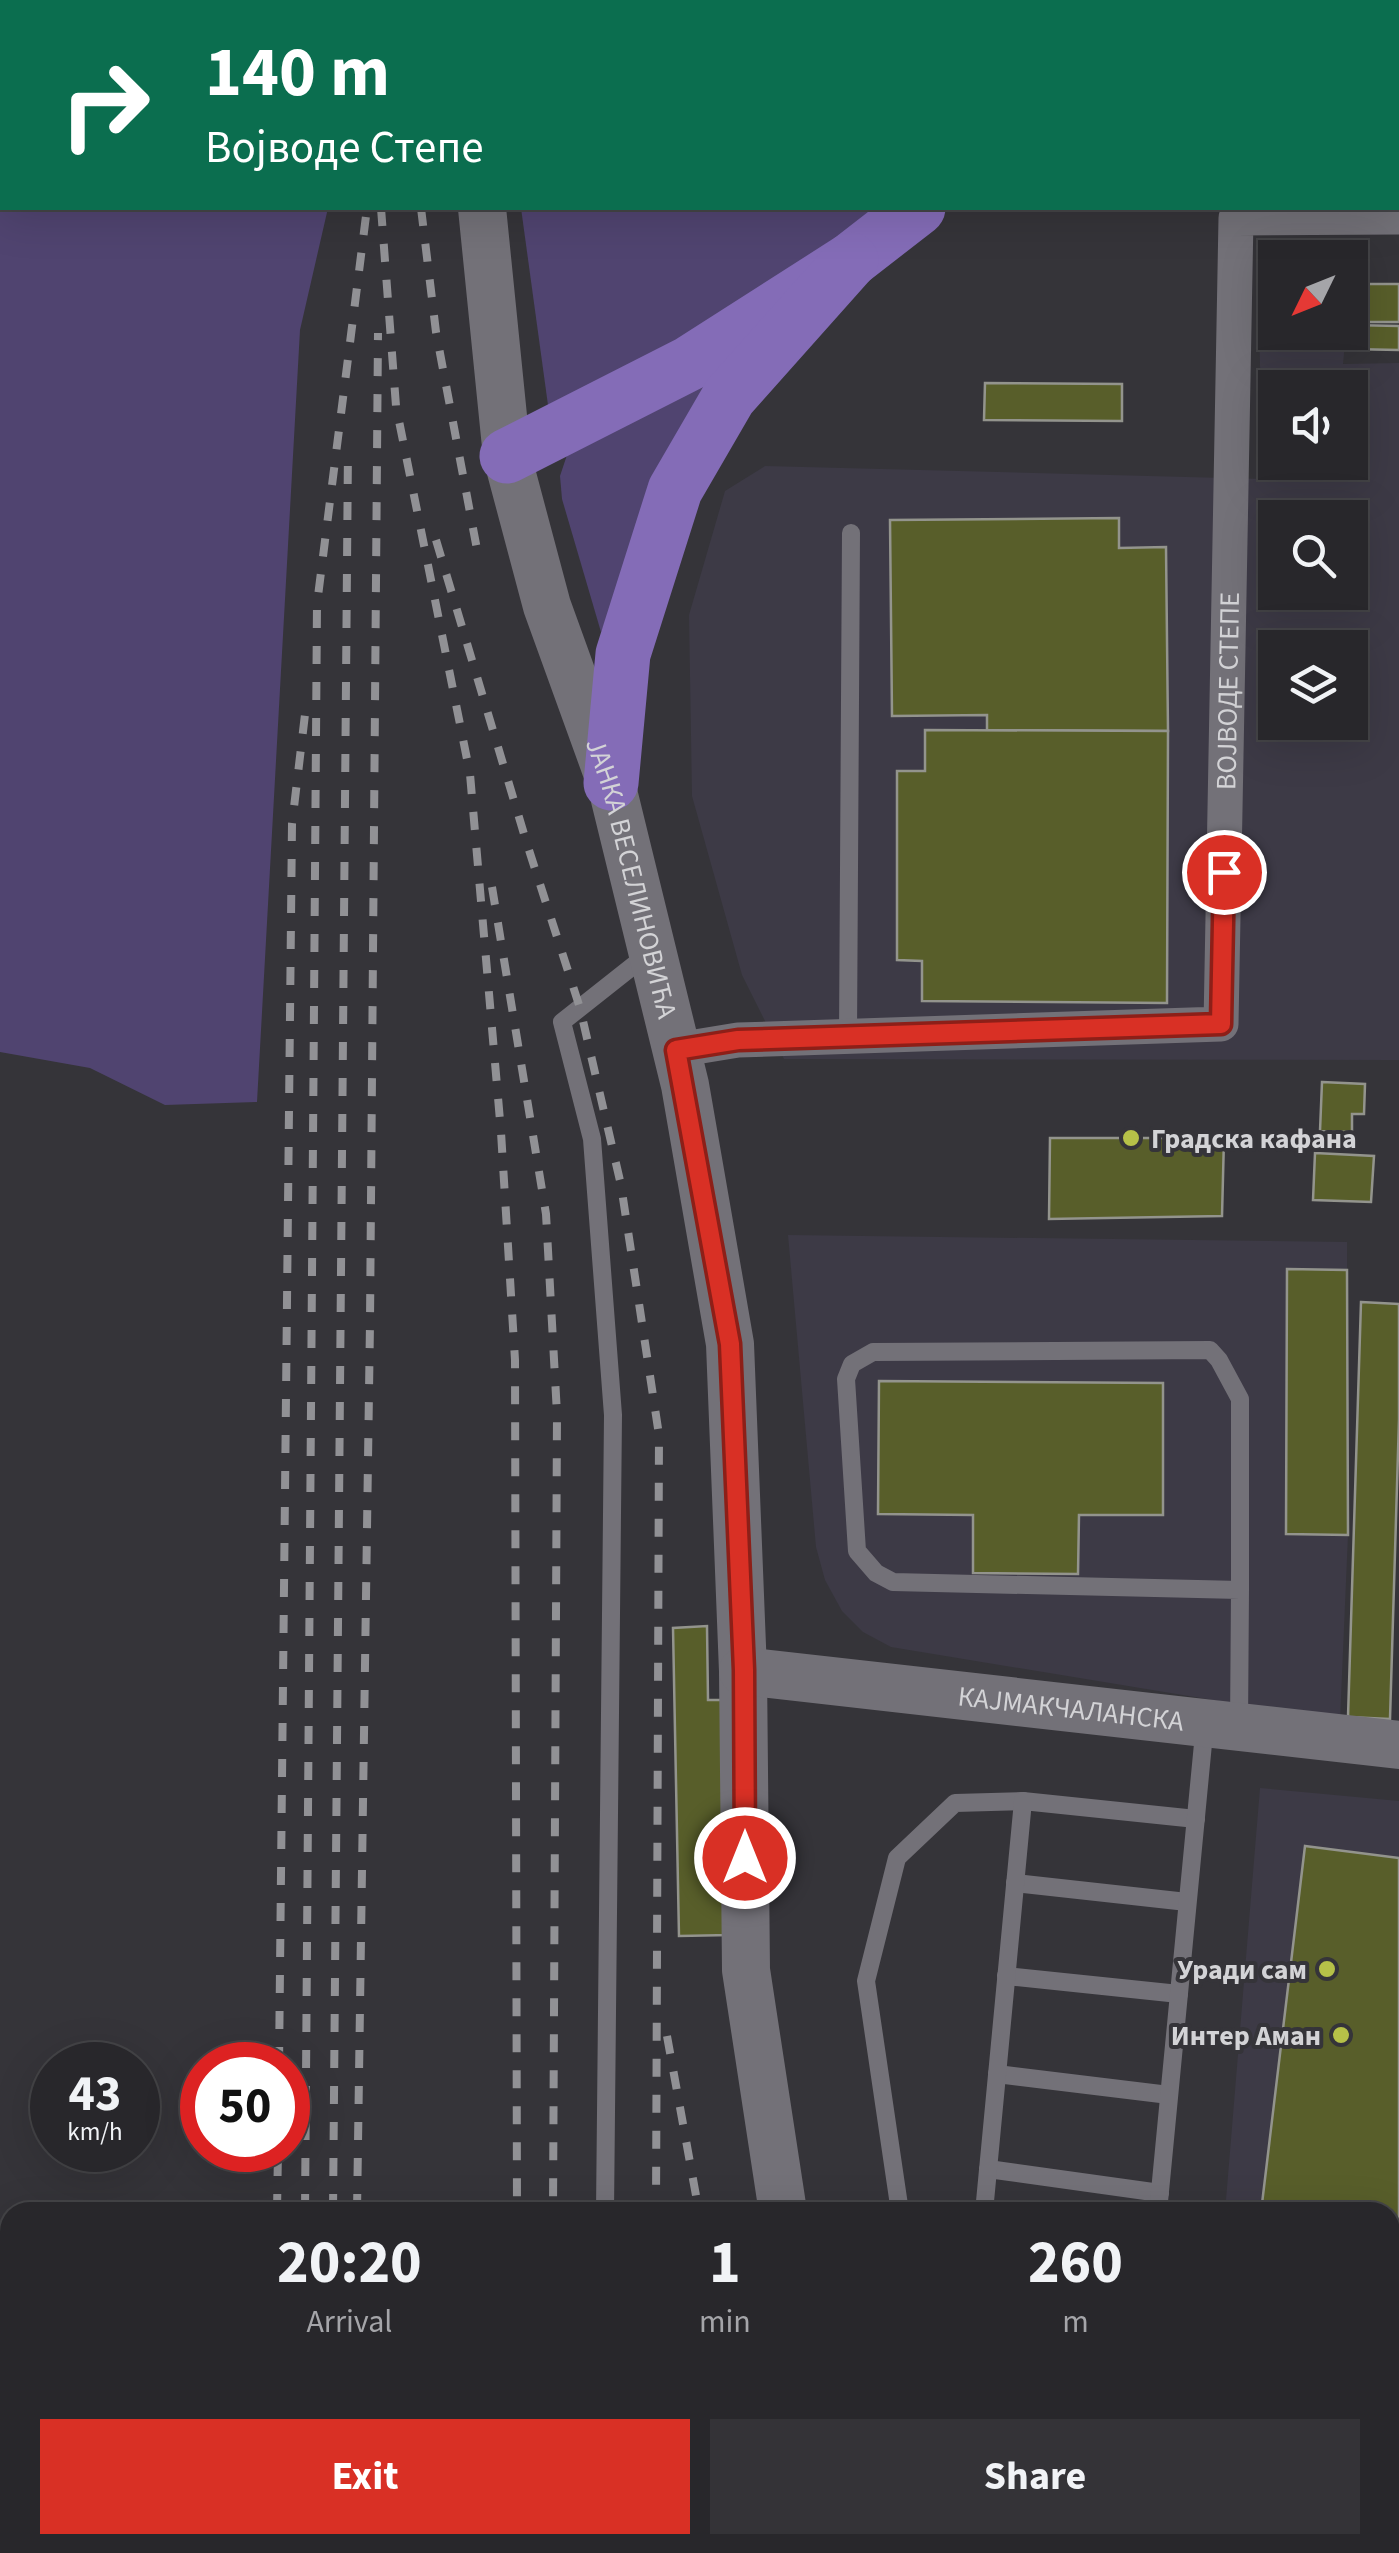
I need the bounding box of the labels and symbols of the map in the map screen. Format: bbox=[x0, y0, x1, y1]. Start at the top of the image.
north arrow bbox=[1258, 240, 1368, 350]
street label: ВОЈВОДЕ СТЕПЕ bbox=[1206, 592, 1250, 791]
street label: ЈАНКА ВЕСЕЛИНОВИЋА bbox=[575, 732, 687, 1023]
pin bbox=[1182, 830, 1267, 915]
place label: Градска кафана bbox=[1151, 1119, 1357, 1159]
marker: Градска кафана bbox=[1120, 1127, 1142, 1149]
street label: КАЈМАКЧАЛАНСКА bbox=[956, 1676, 1187, 1742]
position arrow bbox=[693, 1806, 797, 1910]
place label: Уради сам bbox=[1178, 1950, 1307, 1990]
marker: Уради сам bbox=[1316, 1958, 1338, 1980]
place label: Интер Аман bbox=[1171, 2016, 1321, 2056]
marker: Интер Аман bbox=[1330, 2024, 1352, 2046]
speed limit sign: 50 bbox=[180, 2042, 310, 2172]

